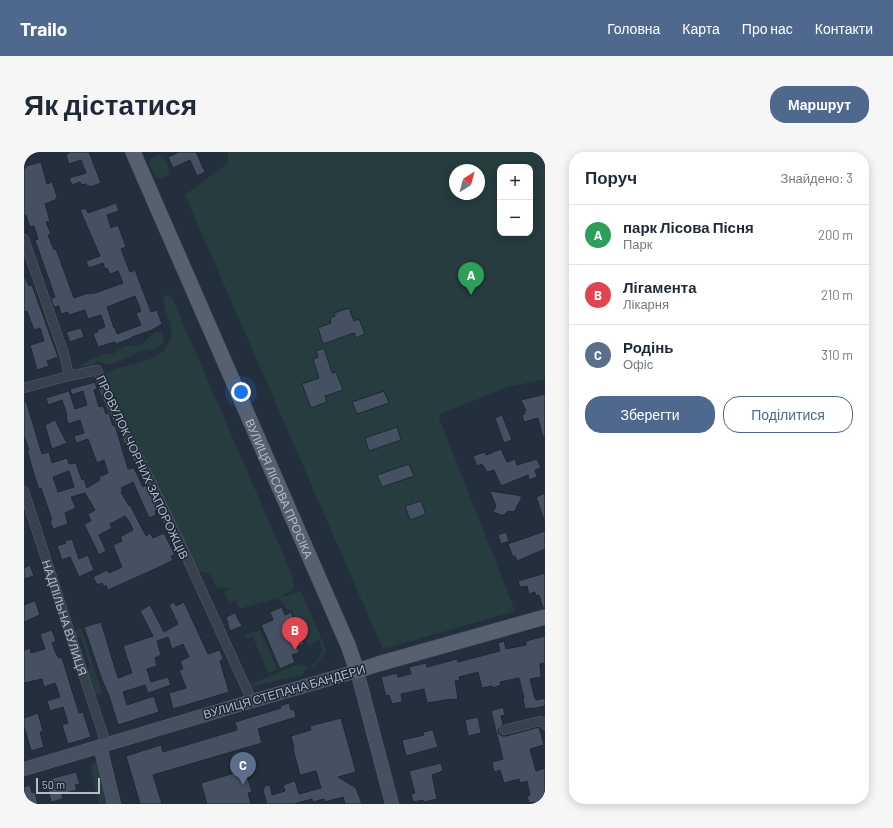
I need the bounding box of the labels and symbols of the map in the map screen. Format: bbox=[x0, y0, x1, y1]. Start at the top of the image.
north arrow bbox=[449, 164, 485, 200]
pin: A bbox=[458, 262, 484, 295]
street label: ПРОВУЛОК ЧОРНИХ ЗАПОРОЖЦІВ bbox=[93, 373, 192, 562]
your location bbox=[231, 382, 251, 402]
street label: ВУЛИЦЯ ЛІСОВА ПРОСІКА bbox=[243, 416, 316, 560]
street label: НАДПІЛЬНА ВУЛИЦЯ bbox=[40, 558, 90, 677]
pin: B bbox=[282, 617, 308, 650]
street label: ВУЛИЦЯ СТЕПАНА БАНДЕРИ bbox=[202, 661, 367, 722]
pin: C bbox=[230, 752, 256, 785]
scale bar bbox=[36, 776, 100, 795]

